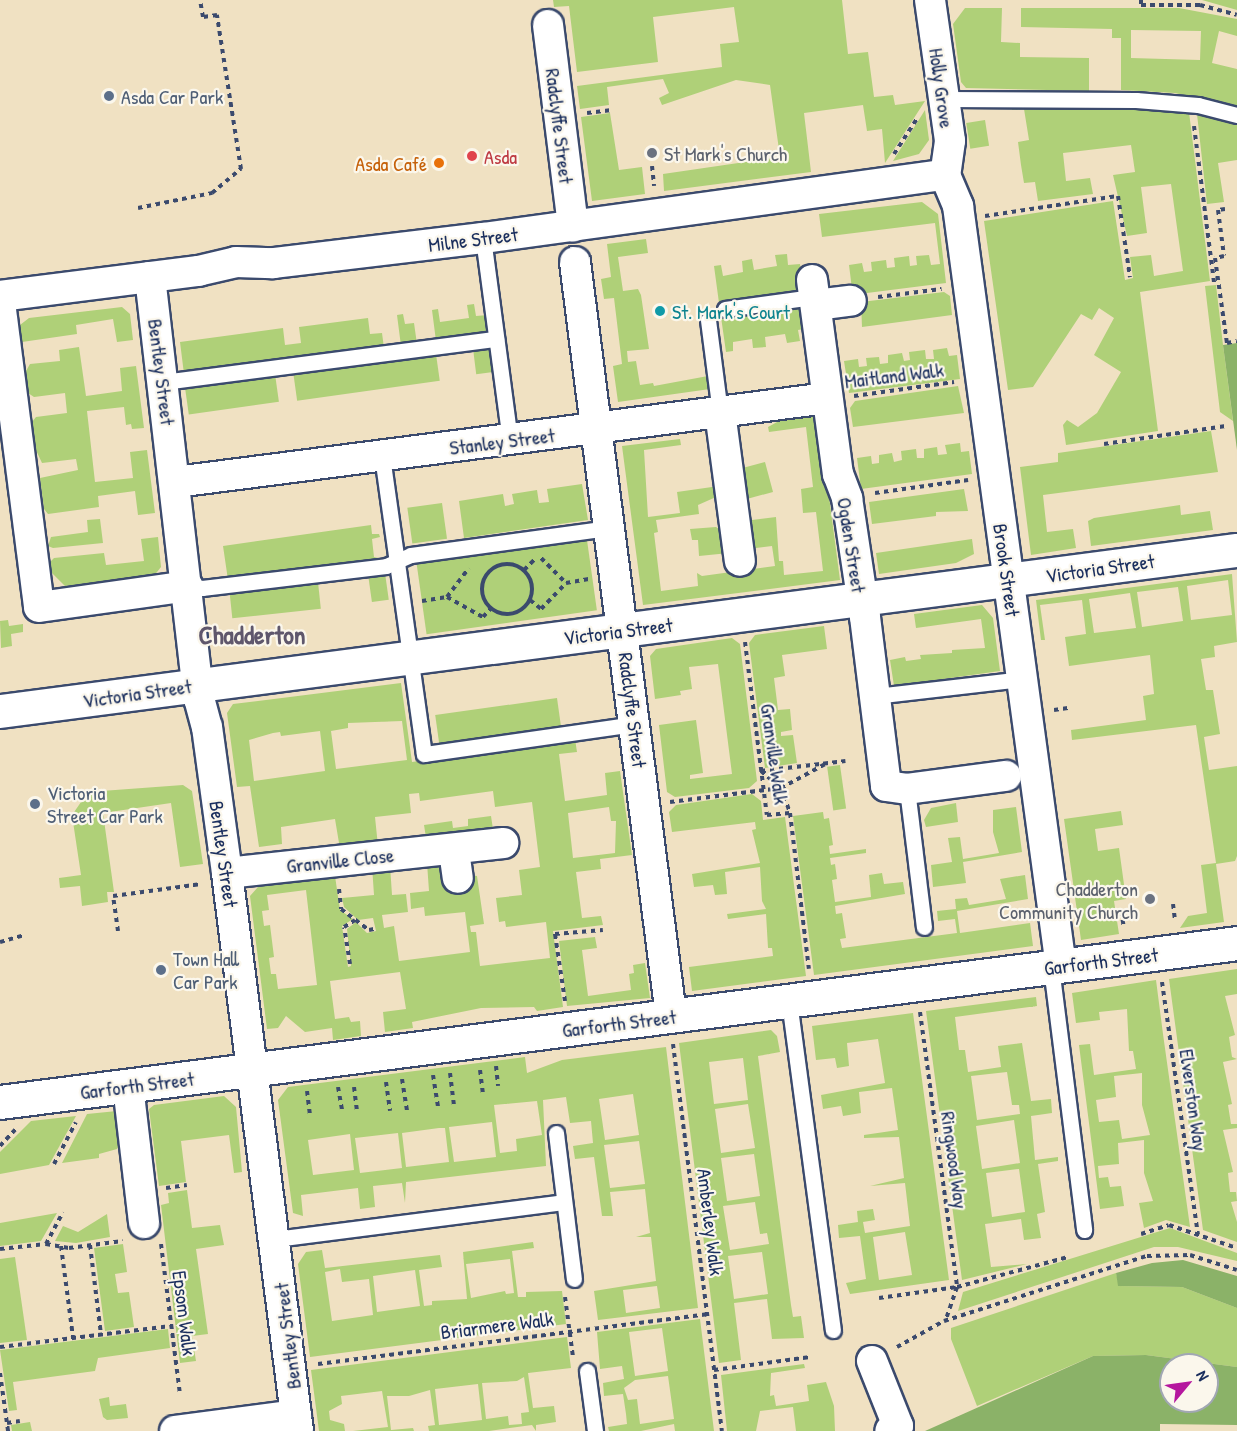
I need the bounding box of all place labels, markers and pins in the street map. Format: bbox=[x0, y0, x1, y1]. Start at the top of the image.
place label: Asda Car Park bbox=[121, 84, 223, 108]
marker: Asda Car Park bbox=[102, 89, 116, 103]
place label: St Mark's Church bbox=[664, 141, 787, 165]
place label: Asda bbox=[484, 144, 517, 168]
marker: St Mark's Church bbox=[645, 146, 659, 160]
marker: Asda bbox=[465, 149, 479, 163]
place label: Asda Café bbox=[355, 151, 427, 175]
marker: Asda Café bbox=[432, 156, 446, 170]
place label: St. Mark's Court bbox=[672, 299, 790, 323]
marker: St. Mark's Court bbox=[653, 304, 667, 318]
place label: Victoria Street Car Park bbox=[47, 780, 163, 827]
marker: Victoria Street Car Park bbox=[28, 797, 42, 811]
place label: Chadderton Community Church bbox=[999, 876, 1138, 923]
marker: Chadderton Community Church bbox=[1143, 892, 1157, 906]
place label: Town Hall Car Park bbox=[173, 946, 239, 993]
marker: Town Hall Car Park bbox=[154, 963, 168, 977]

